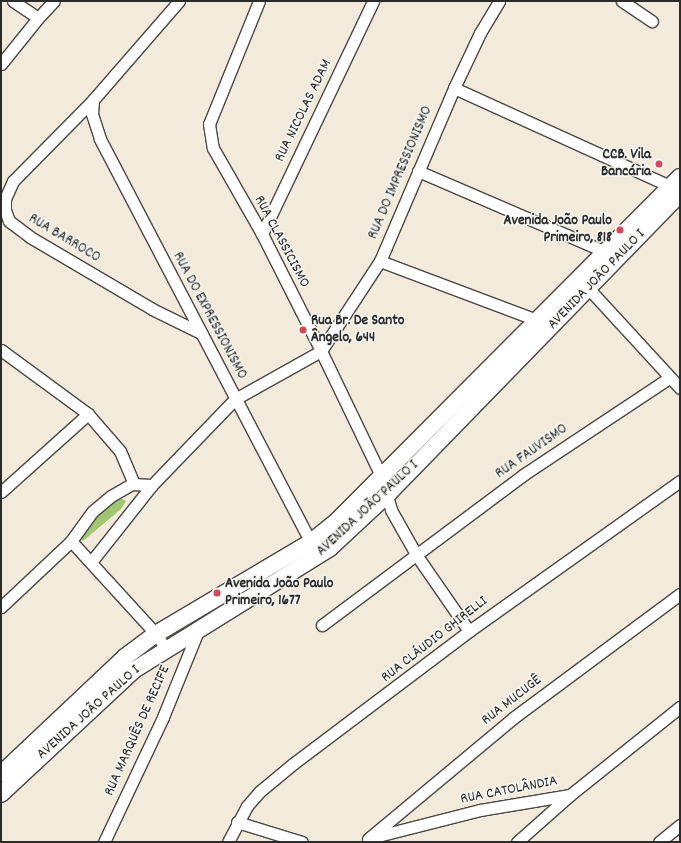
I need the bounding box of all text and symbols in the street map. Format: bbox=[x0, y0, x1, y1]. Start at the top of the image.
street label: RUA NICOLAS ADAM bbox=[271, 57, 337, 165]
street label: RUA DO IMPRESSIONISMO bbox=[365, 104, 437, 242]
place label: CCB. Vila Bancária bbox=[601, 146, 651, 181]
marker: CCB. Vila Bancária bbox=[654, 159, 664, 169]
street label: RUA CLASSICISMO bbox=[249, 193, 313, 291]
street label: RUA BARROCO bbox=[25, 211, 103, 267]
place label: Avenida João Paulo Primeiro, 818 bbox=[503, 212, 612, 247]
marker: Avenida João Paulo Primeiro, 818 bbox=[615, 225, 625, 235]
street label: AVENIDA JOÃO PAULO I bbox=[544, 226, 650, 334]
street label: RUA DO EXPRESSIONISMO bbox=[168, 249, 250, 383]
place label: Rua Br. De Santo Ângelo, 644 bbox=[311, 312, 404, 347]
marker: Rua Br. De Santo Ângelo, 644 bbox=[298, 325, 308, 335]
street label: RUA FAUVISMO bbox=[492, 420, 572, 484]
street label: AVENIDA JOÃO PAULO I bbox=[313, 457, 423, 561]
place label: Avenida João Paulo Primeiro, 1677 bbox=[225, 575, 334, 610]
marker: Avenida João Paulo Primeiro, 1677 bbox=[212, 588, 222, 598]
street label: RUA CLÁUDIO GHIRELLI bbox=[378, 593, 492, 687]
street label: AVENIDA JOÃO PAULO I bbox=[34, 662, 144, 764]
street label: RUA MARQUÊS DE RECIFE bbox=[101, 663, 175, 799]
street label: RUA MUCUGÊ bbox=[478, 672, 546, 730]
street label: RUA CATOLÂNDIA bbox=[459, 773, 559, 809]

